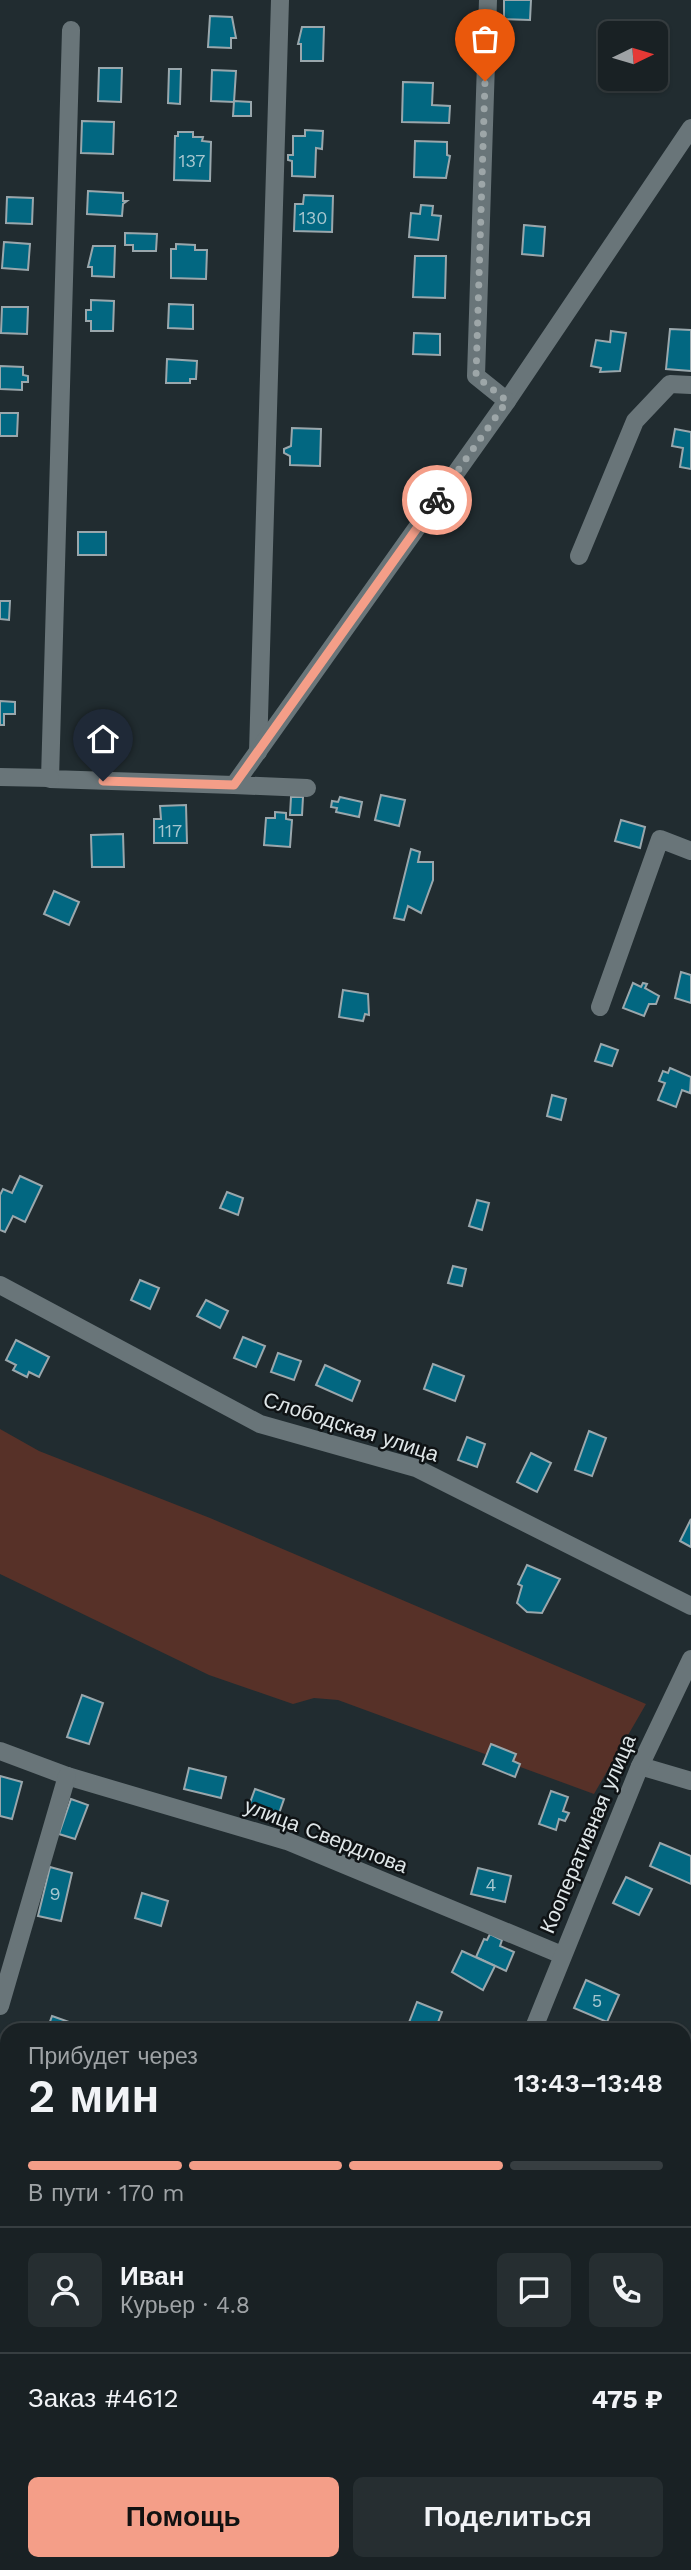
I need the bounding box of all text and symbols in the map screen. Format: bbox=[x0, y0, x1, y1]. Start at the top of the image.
pin bbox=[455, 9, 515, 81]
icon: bag bbox=[466, 20, 504, 58]
north arrow bbox=[598, 21, 668, 91]
map controls bbox=[598, 21, 668, 91]
house number: 137 bbox=[179, 150, 205, 171]
house number: 130 bbox=[299, 207, 327, 228]
courier bbox=[402, 465, 472, 535]
icon: bike bbox=[418, 481, 456, 519]
pin bbox=[73, 709, 133, 781]
icon: home bbox=[84, 720, 122, 758]
house number: 117 bbox=[158, 820, 182, 841]
street label: Слободская улица bbox=[260, 1386, 442, 1467]
street label: Кооперативная улица bbox=[534, 1730, 641, 1937]
street label: улица Свердлова bbox=[241, 1793, 412, 1878]
house number: 4 bbox=[486, 1874, 497, 1895]
house number: 9 bbox=[49, 1883, 61, 1904]
house number: 5 bbox=[592, 1990, 602, 2011]
text: Прибудет через bbox=[28, 2043, 198, 2070]
text: 13:43–13:48 bbox=[514, 2068, 663, 2098]
text: 2 мин bbox=[28, 2069, 159, 2123]
text: В пути · 170 m bbox=[28, 2180, 184, 2207]
button: person bbox=[28, 2253, 102, 2327]
button: chat bbox=[497, 2253, 571, 2327]
button: phone bbox=[589, 2253, 663, 2327]
text: Иван bbox=[120, 2261, 185, 2291]
text: Курьер · 4.8 bbox=[120, 2292, 250, 2319]
text: Заказ #4612 bbox=[28, 2383, 179, 2413]
text: 475 ₽ bbox=[592, 2384, 663, 2414]
button: Помощь bbox=[28, 2477, 339, 2557]
button: Поделиться bbox=[353, 2477, 663, 2557]

